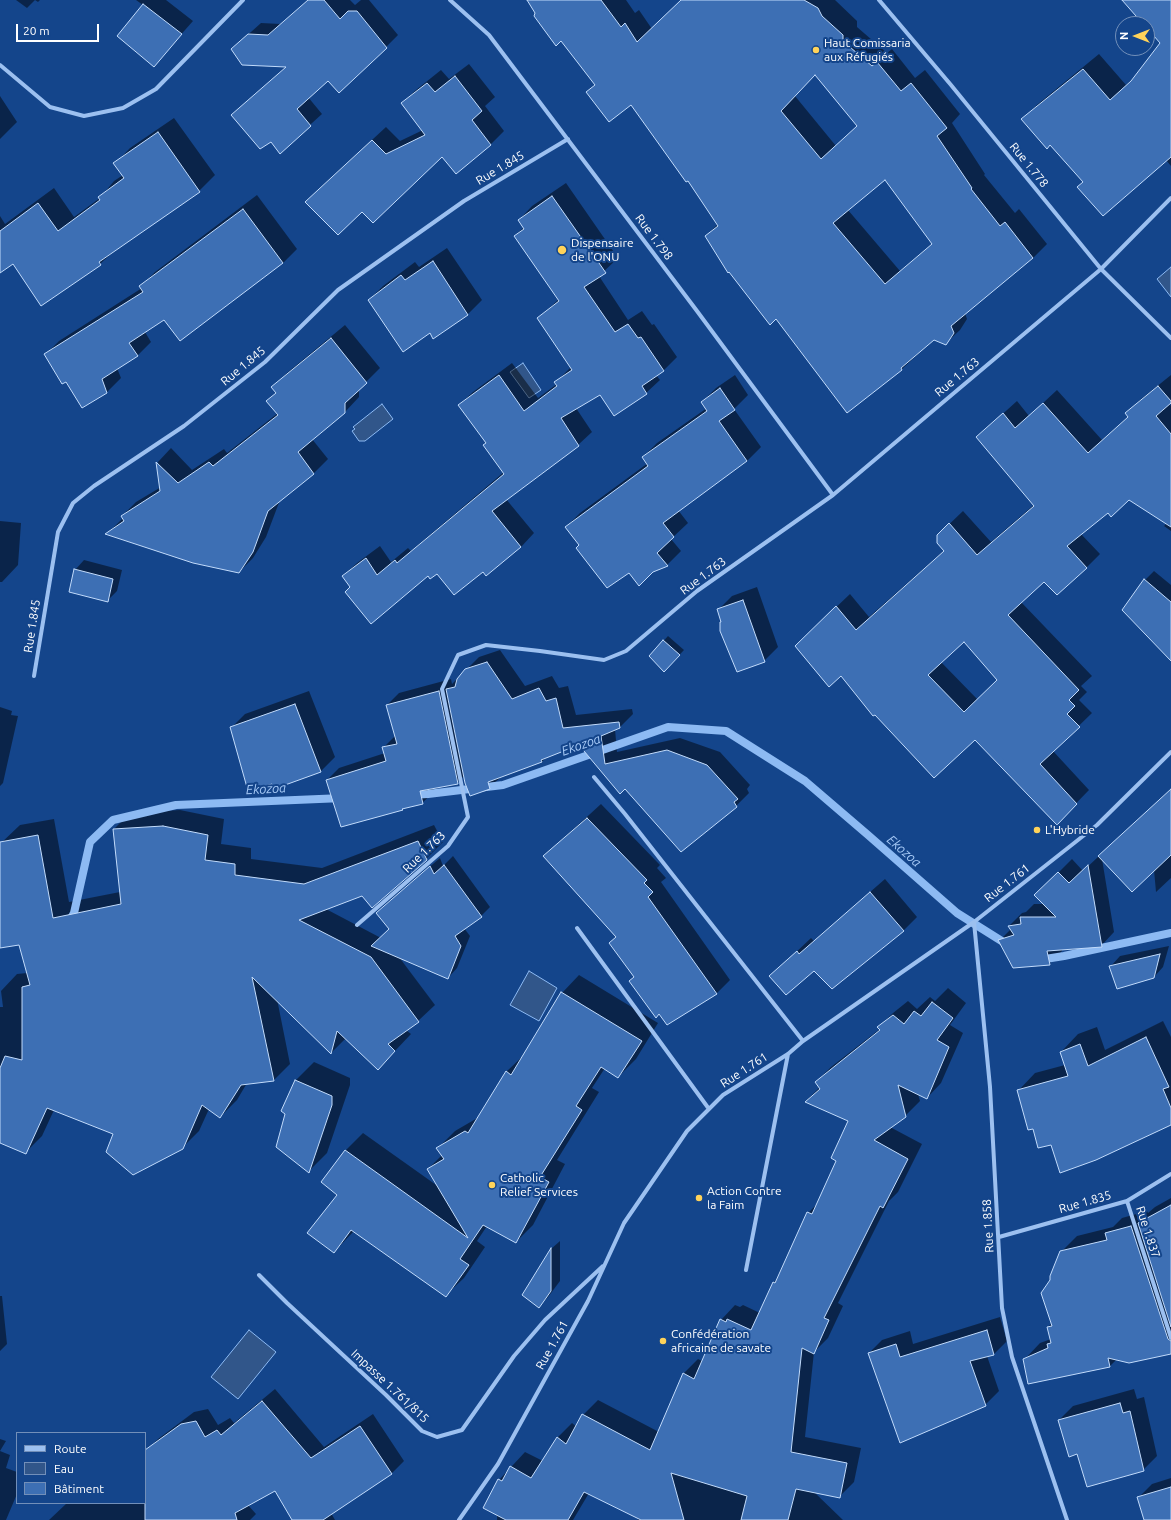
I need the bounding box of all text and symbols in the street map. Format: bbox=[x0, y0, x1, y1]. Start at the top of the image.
scale bar bbox=[18, 16, 101, 42]
north arrow bbox=[1115, 16, 1155, 56]
text: 20 m bbox=[23, 24, 50, 37]
text: N bbox=[1118, 32, 1130, 40]
place label: Haut Comissaria aux Réfugiés bbox=[824, 36, 911, 64]
marker: Haut Comissaria aux Réfugiés bbox=[811, 45, 821, 55]
street label: Rue 1.778 bbox=[1006, 140, 1052, 190]
street label: Rue 1.845 bbox=[473, 148, 527, 188]
street label: Rue 1.798 bbox=[632, 211, 676, 263]
place label: Dispensaire de l'ONU bbox=[571, 236, 634, 264]
marker: Dispensaire de l'ONU bbox=[556, 244, 568, 256]
street label: Rue 1.845 bbox=[218, 343, 268, 389]
street label: Rue 1.763 bbox=[932, 354, 982, 400]
street label: Rue 1.763 bbox=[677, 554, 729, 598]
street label: Rue 1.845 bbox=[21, 598, 43, 654]
water label: Ekozoa bbox=[559, 731, 603, 759]
water label: Ekozoa bbox=[245, 780, 287, 798]
place label: L'Hybride bbox=[1045, 823, 1095, 837]
marker: L'Hybride bbox=[1032, 825, 1042, 835]
street label: Rue 1.763 bbox=[400, 828, 448, 876]
water label: Ekozoa bbox=[884, 832, 924, 870]
street label: Rue 1.761 bbox=[981, 861, 1033, 905]
street label: Rue 1.761 bbox=[718, 1049, 770, 1091]
place label: Catholic Relief Services bbox=[500, 1171, 578, 1199]
marker: Catholic Relief Services bbox=[487, 1180, 497, 1190]
place label: Action Contre la Faim bbox=[707, 1184, 782, 1212]
street label: Rue 1.835 bbox=[1057, 1188, 1113, 1216]
marker: Action Contre la Faim bbox=[694, 1193, 704, 1203]
street label: Rue 1.858 bbox=[979, 1199, 997, 1253]
street label: Rue 1.837 bbox=[1133, 1204, 1163, 1260]
street label: Rue 1.761 bbox=[533, 1318, 571, 1372]
place label: Confédération africaine de savate bbox=[671, 1327, 771, 1355]
marker: Confédération africaine de savate bbox=[658, 1336, 668, 1346]
street label: Impasse 1.761/815 bbox=[348, 1346, 432, 1426]
legend bbox=[16, 1432, 146, 1504]
text: Route bbox=[54, 1442, 87, 1455]
text: Eau bbox=[54, 1462, 74, 1475]
text: Bâtiment bbox=[54, 1482, 104, 1495]

